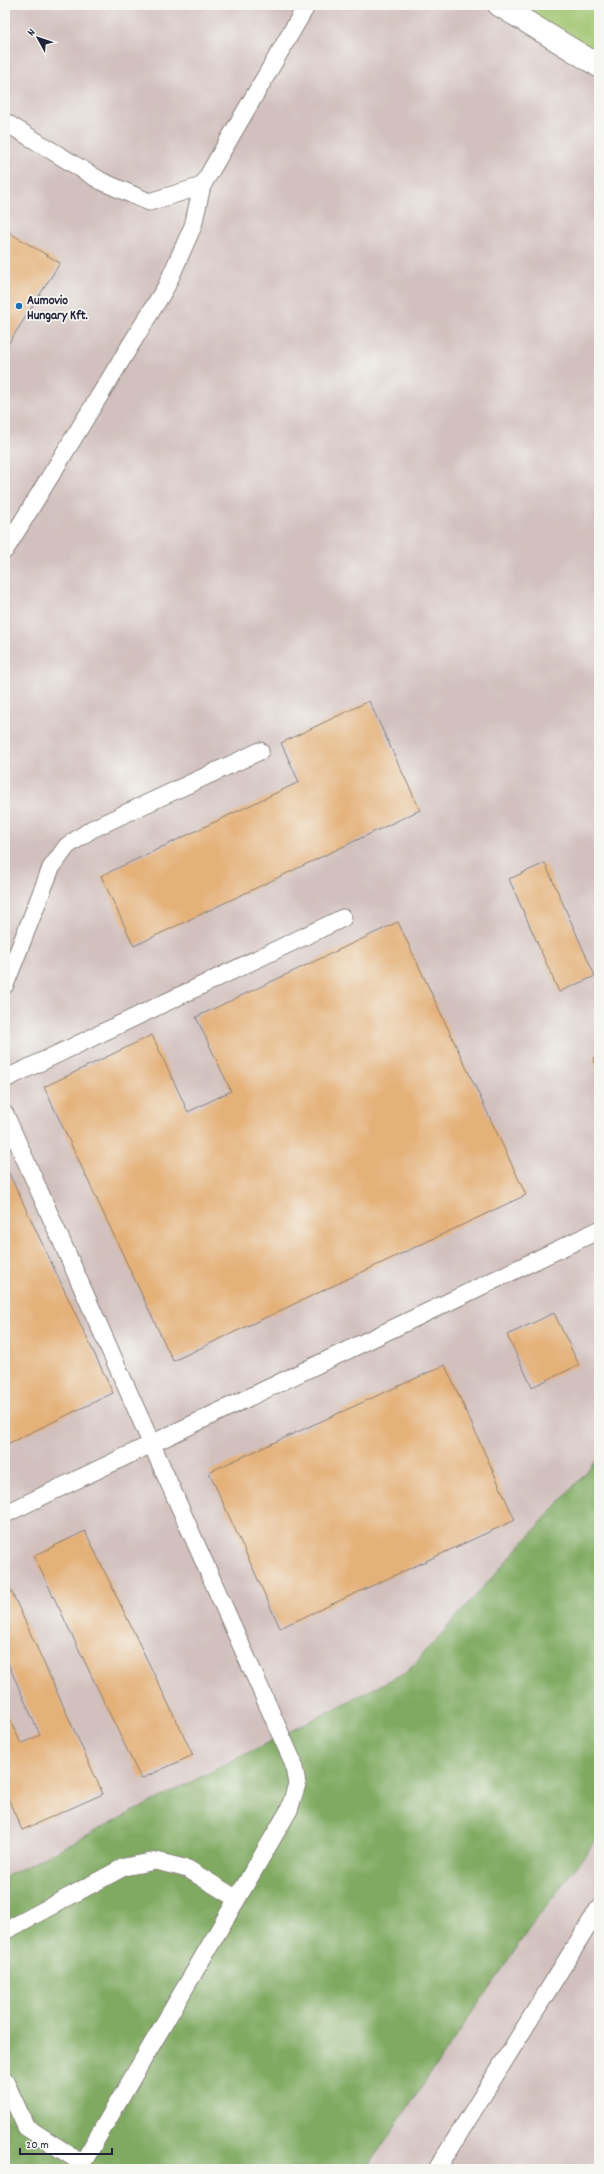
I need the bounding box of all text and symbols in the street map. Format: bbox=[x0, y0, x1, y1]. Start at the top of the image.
north arrow bbox=[18, 18, 58, 58]
text: N bbox=[24, 25, 40, 40]
place label: Aumovio Hungary Kft. bbox=[27, 292, 88, 326]
marker: Aumovio Hungary Kft. bbox=[14, 301, 24, 311]
scale bar bbox=[20, 2130, 112, 2156]
text: 20 m bbox=[26, 2137, 49, 2154]

